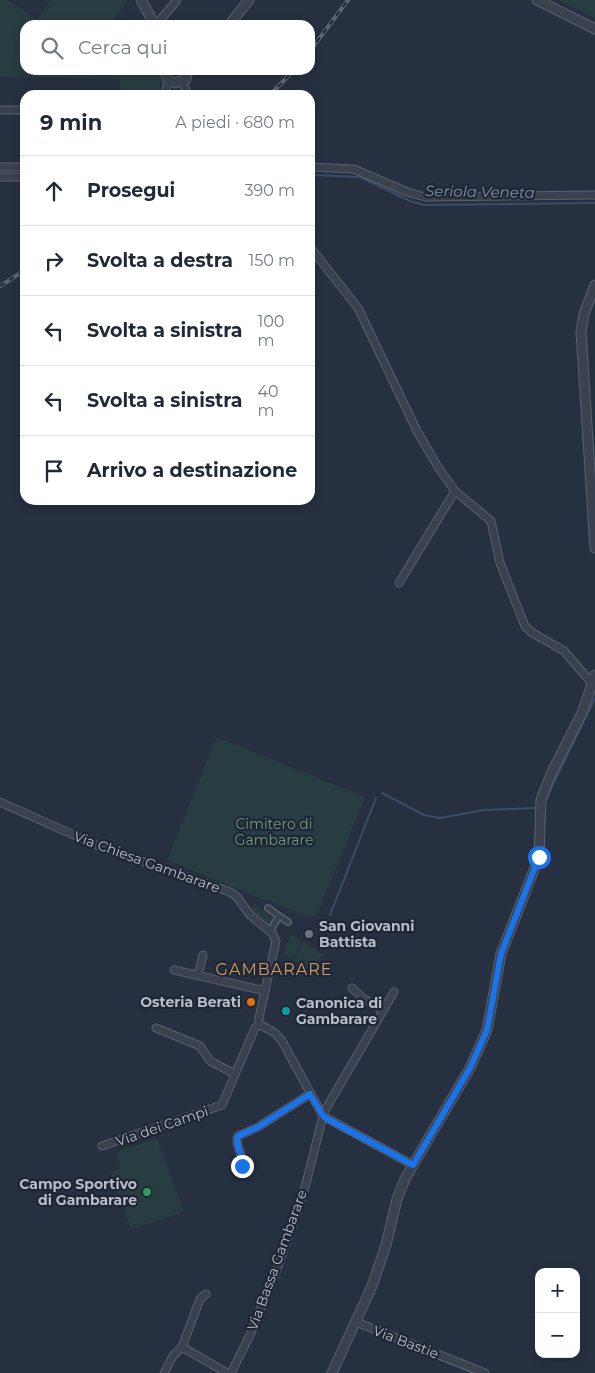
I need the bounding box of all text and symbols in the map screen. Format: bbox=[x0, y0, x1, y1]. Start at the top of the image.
search box bbox=[20, 20, 315, 75]
icon: search bbox=[38, 34, 66, 62]
text: Cerca qui bbox=[78, 36, 168, 59]
text: 9 min bbox=[40, 110, 102, 135]
text: A piedi · 680 m bbox=[175, 113, 295, 132]
icon: ahead bbox=[40, 177, 68, 205]
text: Prosegui bbox=[87, 179, 175, 202]
text: 390 m bbox=[244, 181, 295, 200]
water label: Seriola Veneta bbox=[425, 181, 535, 202]
icon: right bbox=[40, 247, 68, 275]
text: Svolta a destra bbox=[87, 249, 233, 272]
text: 150 m bbox=[248, 251, 295, 270]
text: 100 m bbox=[257, 312, 284, 350]
icon: left bbox=[40, 317, 68, 345]
text: Svolta a sinistra bbox=[87, 319, 242, 342]
text: 40 m bbox=[257, 382, 279, 420]
icon: left bbox=[40, 387, 68, 415]
text: Svolta a sinistra bbox=[87, 389, 242, 412]
icon: arrive bbox=[40, 457, 68, 485]
text: Arrivo a destinazione bbox=[87, 459, 297, 482]
park label: Cimitero di Gambarare bbox=[235, 815, 313, 849]
street label: Via Chiesa Gambarare bbox=[71, 827, 223, 897]
route start bbox=[528, 846, 551, 869]
place label: San Giovanni Battista bbox=[319, 917, 414, 951]
marker: San Giovanni Battista bbox=[303, 928, 315, 940]
district label: GAMBARARE bbox=[216, 960, 332, 979]
place label: Osteria Berati bbox=[140, 993, 241, 1011]
place label: Canonica di Gambarare bbox=[296, 994, 382, 1028]
marker: Osteria Berati bbox=[245, 996, 257, 1008]
marker: Canonica di Gambarare bbox=[280, 1005, 292, 1017]
street label: Via dei Campi bbox=[113, 1102, 211, 1150]
route end bbox=[231, 1155, 254, 1178]
place label: Campo Sportivo di Gambarare bbox=[19, 1175, 137, 1209]
marker: Campo Sportivo di Gambarare bbox=[141, 1186, 153, 1198]
street label: Via Bassa Gambarare bbox=[243, 1187, 311, 1333]
map controls bbox=[535, 1268, 580, 1358]
button: + bbox=[535, 1268, 580, 1313]
button: − bbox=[535, 1313, 580, 1358]
street label: Via Bastie bbox=[371, 1321, 441, 1363]

